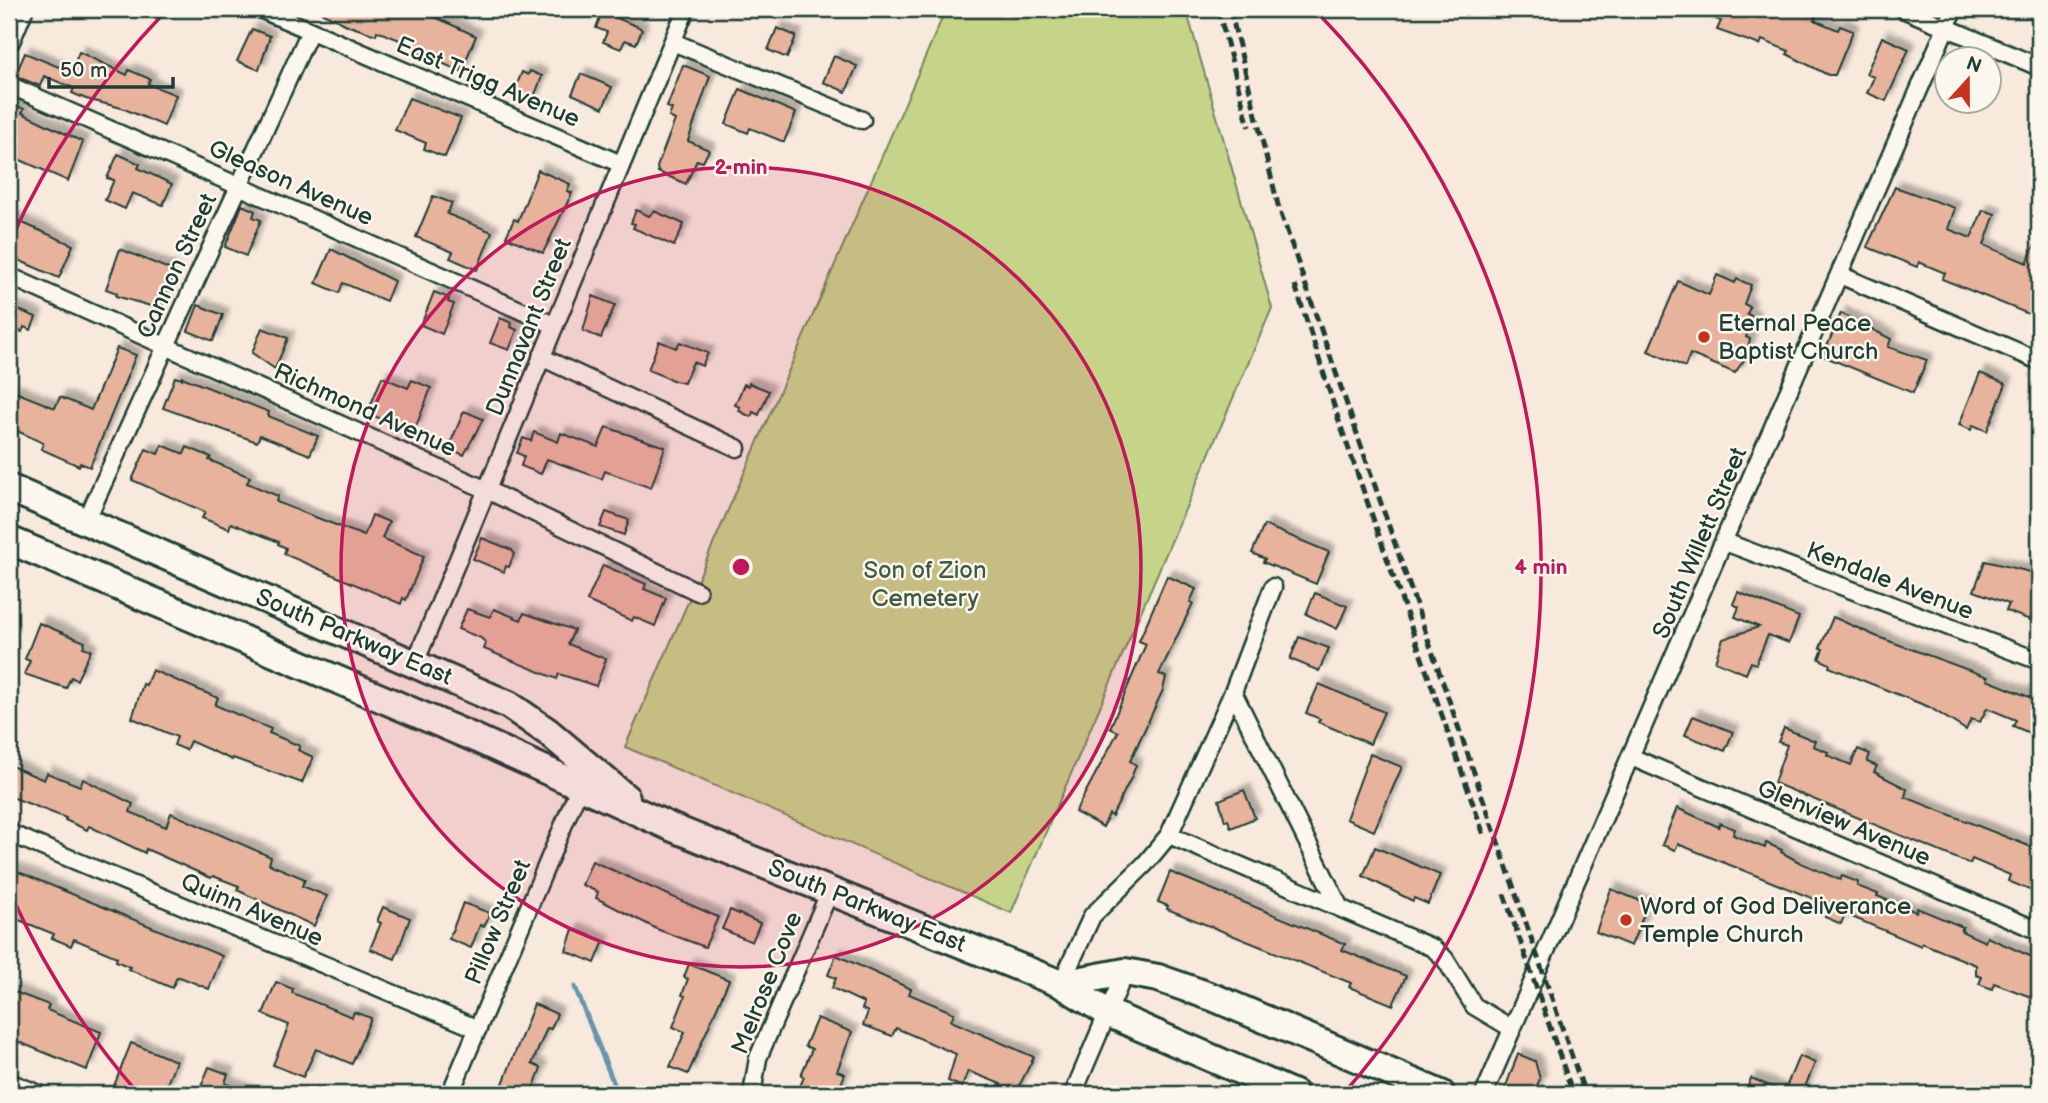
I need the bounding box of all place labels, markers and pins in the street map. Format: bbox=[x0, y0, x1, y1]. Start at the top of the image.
place label: Eternal Peace Baptist Church bbox=[1718, 309, 1878, 366]
marker: Eternal Peace Baptist Church bbox=[1696, 329, 1712, 345]
centre of rings bbox=[729, 555, 753, 579]
place label: Word of God Deliverance Temple Church bbox=[1640, 892, 1911, 949]
marker: Word of God Deliverance Temple Church bbox=[1618, 912, 1634, 928]

